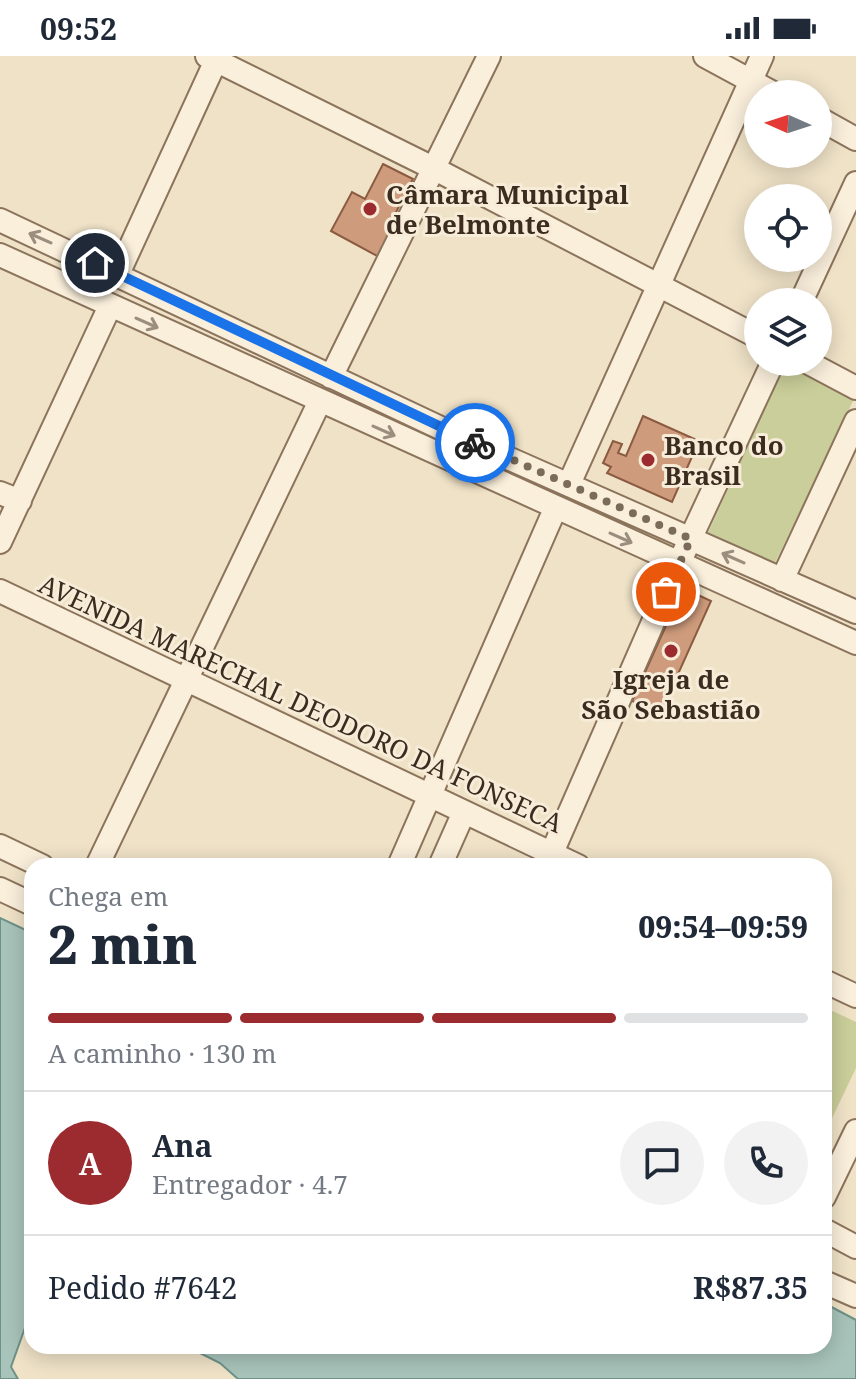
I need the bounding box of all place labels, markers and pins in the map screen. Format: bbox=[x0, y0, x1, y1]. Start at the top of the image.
place label: Câmara Municipal de Belmonte bbox=[386, 176, 629, 242]
marker: Câmara Municipal de Belmonte bbox=[361, 200, 379, 218]
pin bbox=[61, 229, 129, 297]
place label: Banco do Brasil bbox=[664, 427, 784, 493]
marker: Banco do Brasil bbox=[639, 451, 657, 469]
pin bbox=[632, 558, 700, 626]
marker: Igreja de São Sebastião bbox=[662, 642, 680, 660]
place label: Igreja de São Sebastião bbox=[581, 661, 761, 727]

